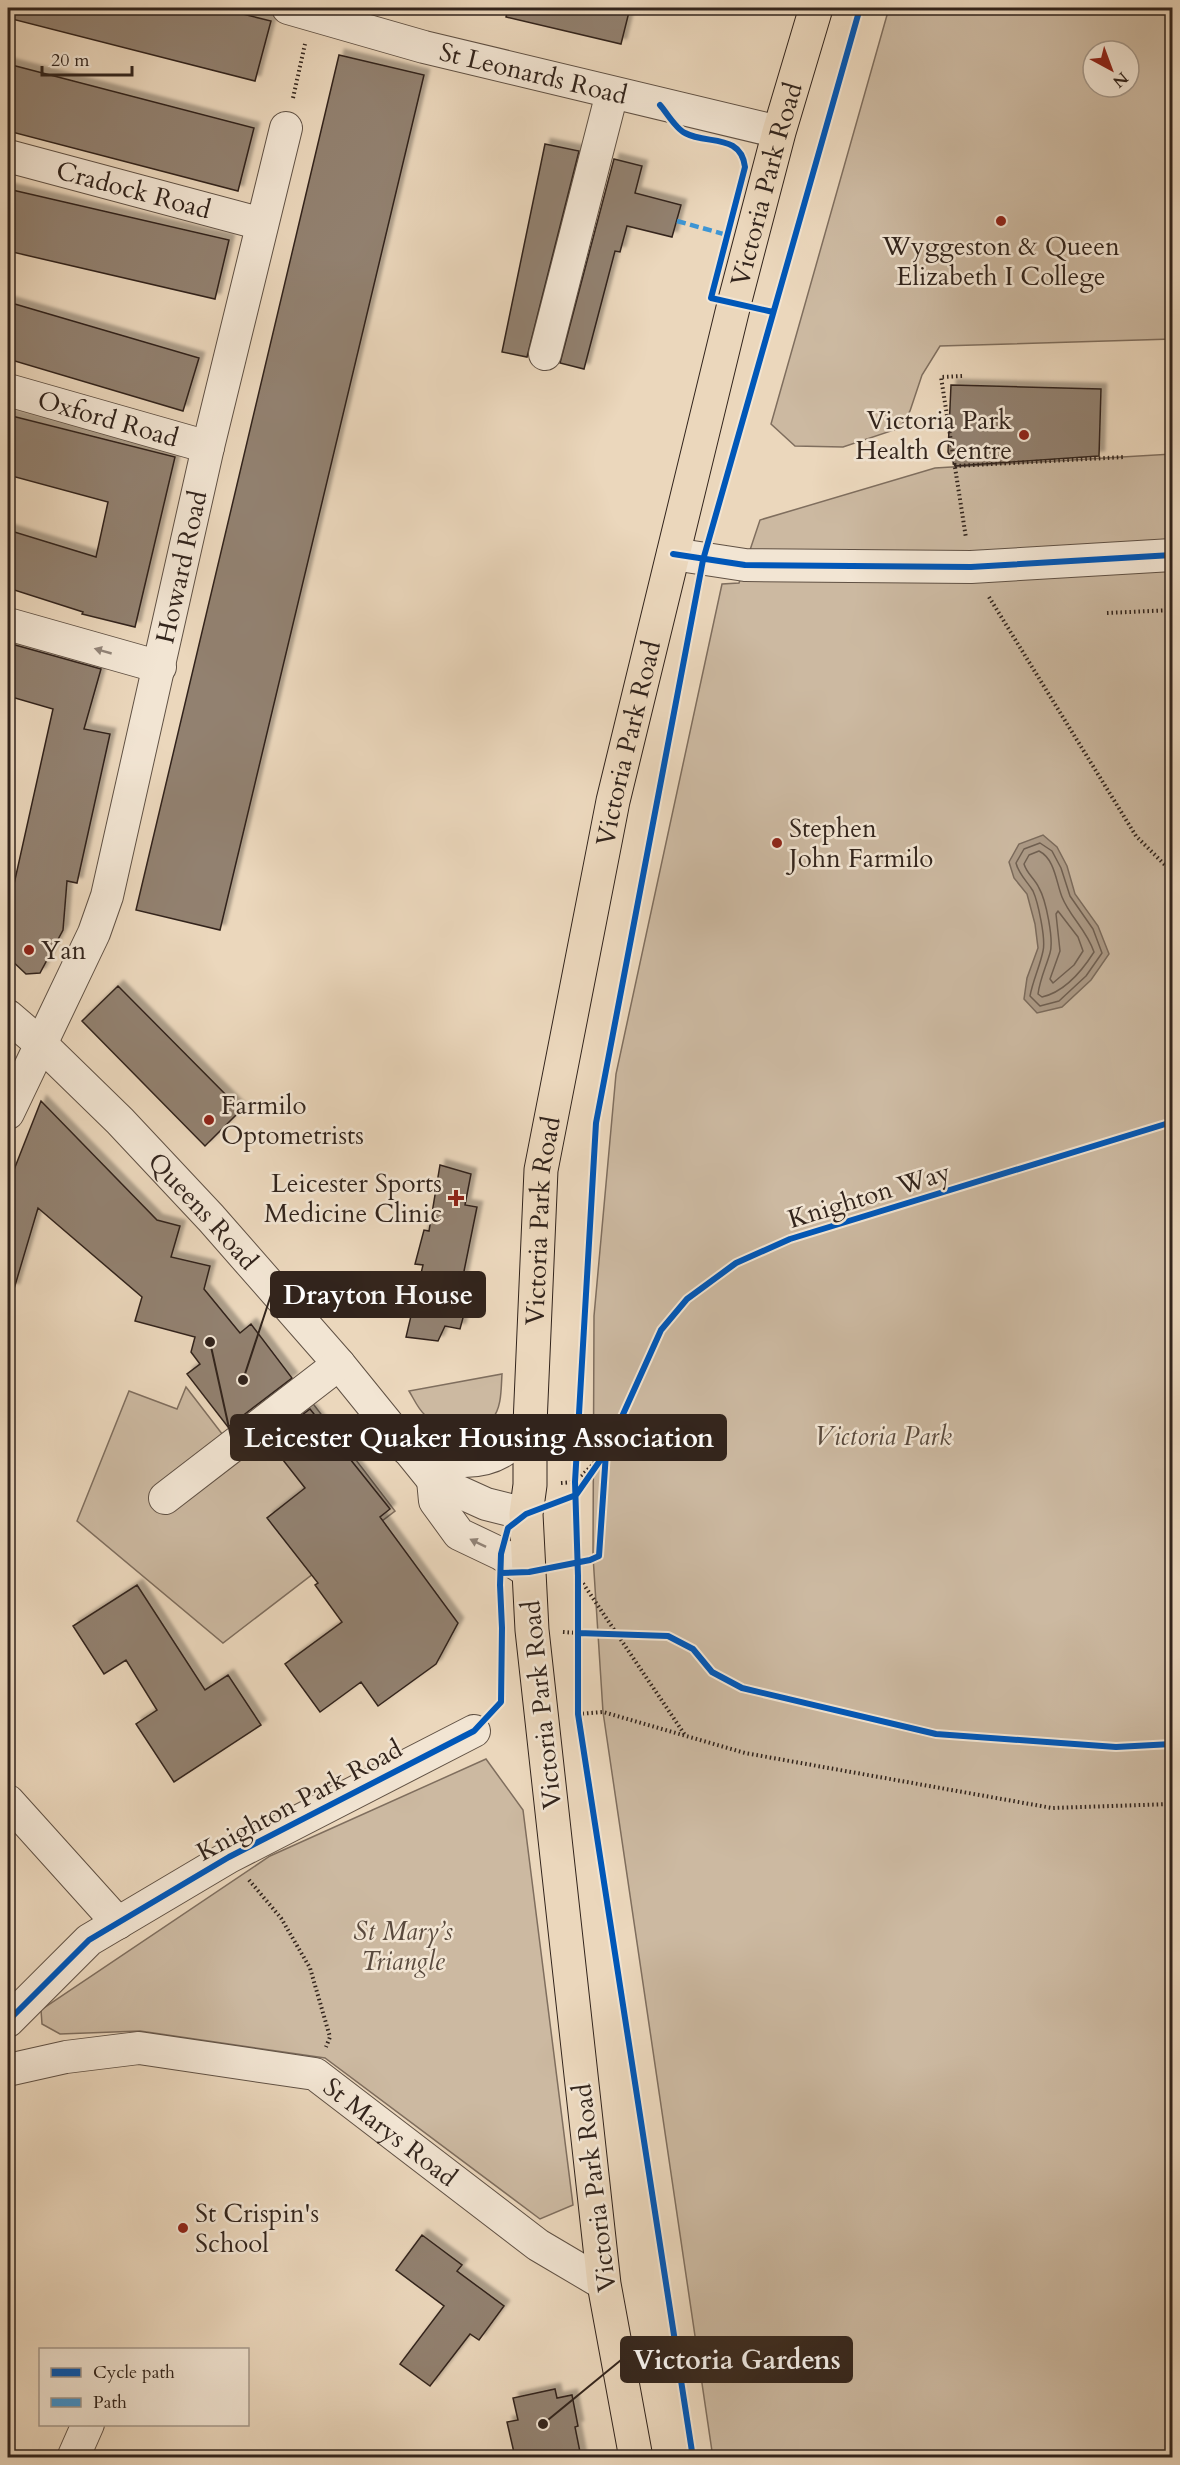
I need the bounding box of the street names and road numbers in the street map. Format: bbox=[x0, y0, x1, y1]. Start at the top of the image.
street label: St Leonards Road bbox=[436, 34, 631, 113]
street label: Victoria Park Road bbox=[722, 78, 811, 290]
street label: Cradock Road bbox=[52, 153, 215, 228]
street label: Oxford Road bbox=[33, 382, 182, 456]
street label: Howard Road bbox=[147, 487, 216, 647]
street label: Victoria Park Road bbox=[588, 637, 669, 849]
street label: Victoria Park Road bbox=[517, 1113, 569, 1326]
street label: Queens Road bbox=[140, 1145, 266, 1278]
street label: Knighton Way bbox=[784, 1154, 955, 1237]
street label: Victoria Park Road bbox=[513, 1599, 570, 1811]
street label: Knighton Park Road bbox=[190, 1731, 408, 1870]
street label: St Marys Road bbox=[316, 2070, 464, 2195]
street label: Victoria Park Road bbox=[564, 2082, 625, 2294]

